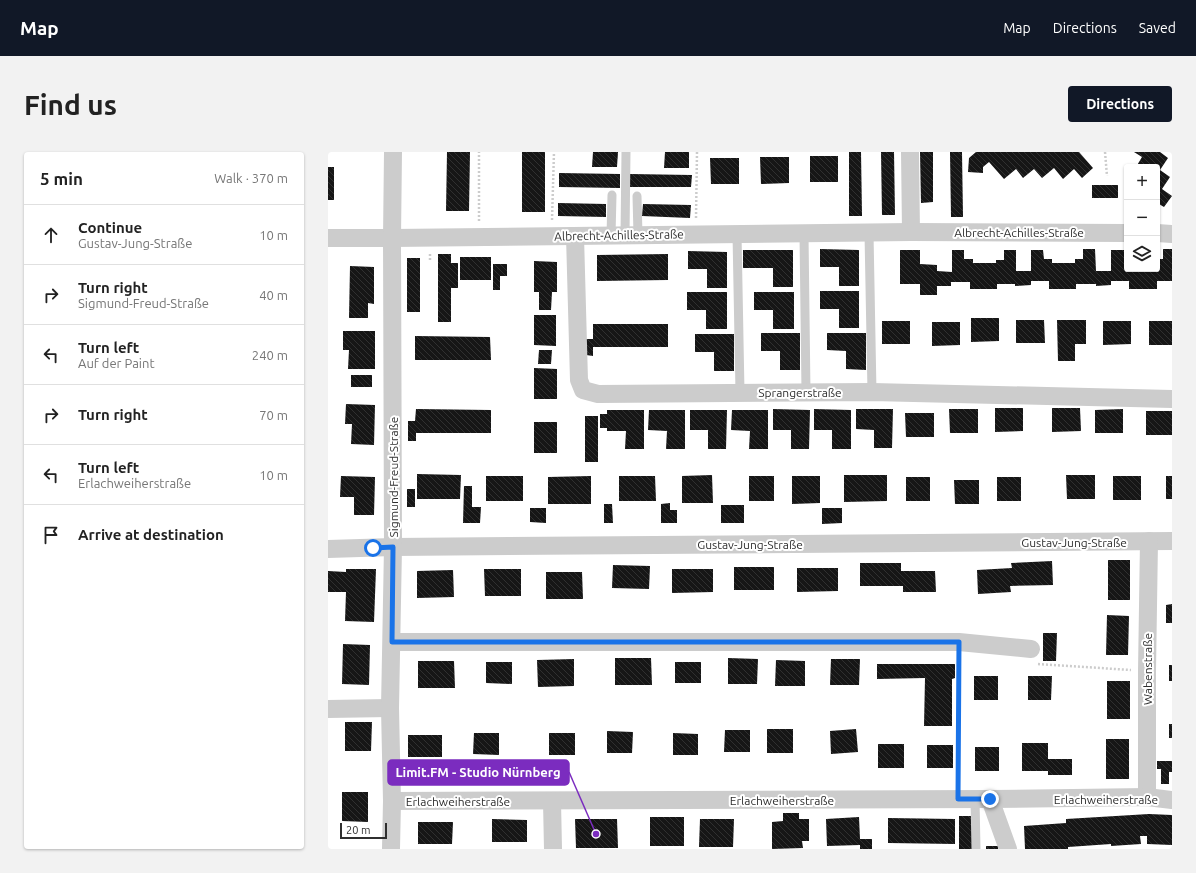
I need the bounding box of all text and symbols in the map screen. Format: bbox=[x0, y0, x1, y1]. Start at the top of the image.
text: Map bbox=[20, 17, 59, 39]
text: Map bbox=[1003, 20, 1031, 36]
text: Directions bbox=[1053, 20, 1117, 36]
text: Saved bbox=[1139, 20, 1176, 36]
button: Directions bbox=[1068, 86, 1172, 122]
text: Find us bbox=[24, 89, 117, 120]
map controls bbox=[1124, 164, 1160, 272]
button: + bbox=[1124, 164, 1160, 200]
text: 5 min bbox=[40, 169, 83, 188]
text: Walk · 370 m bbox=[214, 171, 288, 185]
button: − bbox=[1124, 200, 1160, 236]
text: Continue bbox=[78, 219, 142, 236]
icon: ahead bbox=[40, 224, 62, 246]
street label: Albrecht-Achilles-Straße bbox=[954, 226, 1084, 239]
street label: Albrecht-Achilles-Straße bbox=[554, 227, 684, 243]
text: 10 m bbox=[259, 228, 288, 242]
text: Gustav-Jung-Straße bbox=[78, 236, 192, 250]
button: layers bbox=[1124, 236, 1160, 272]
text: Turn right bbox=[78, 279, 148, 296]
icon: right bbox=[40, 284, 62, 306]
text: 40 m bbox=[259, 288, 288, 302]
text: Sigmund-Freud-Straße bbox=[78, 296, 209, 310]
text: Turn left bbox=[78, 339, 139, 356]
icon: left bbox=[40, 344, 62, 366]
text: 240 m bbox=[252, 348, 288, 362]
text: Auf der Paint bbox=[78, 356, 155, 370]
street label: Sprangerstraße bbox=[758, 386, 842, 399]
icon: right bbox=[40, 404, 62, 426]
text: Turn right bbox=[78, 406, 148, 423]
text: 70 m bbox=[259, 408, 288, 422]
street label: Sigmund-Freud-Straße bbox=[387, 417, 400, 537]
text: Turn left bbox=[78, 459, 139, 476]
icon: left bbox=[40, 464, 62, 486]
text: 10 m bbox=[259, 468, 288, 482]
text: Erlachweiherstraße bbox=[78, 476, 191, 490]
icon: arrive bbox=[40, 524, 62, 546]
text: Arrive at destination bbox=[78, 526, 224, 543]
street label: Gustav-Jung-Straße bbox=[1021, 536, 1127, 549]
street label: Gustav-Jung-Straße bbox=[697, 538, 803, 551]
route start bbox=[364, 539, 382, 557]
street label: Wabenstraße bbox=[1141, 633, 1154, 705]
callout: Limit.FM - Studio Nürnberg bbox=[388, 760, 569, 785]
text: Limit.FM - Studio Nürnberg bbox=[395, 765, 561, 779]
route end bbox=[981, 790, 999, 808]
street label: Erlachweiherstraße bbox=[1054, 793, 1158, 806]
street label: Erlachweiherstraße bbox=[730, 794, 834, 807]
street label: Erlachweiherstraße bbox=[406, 795, 510, 808]
scale bar bbox=[340, 821, 387, 840]
text: 20 m bbox=[346, 824, 370, 836]

